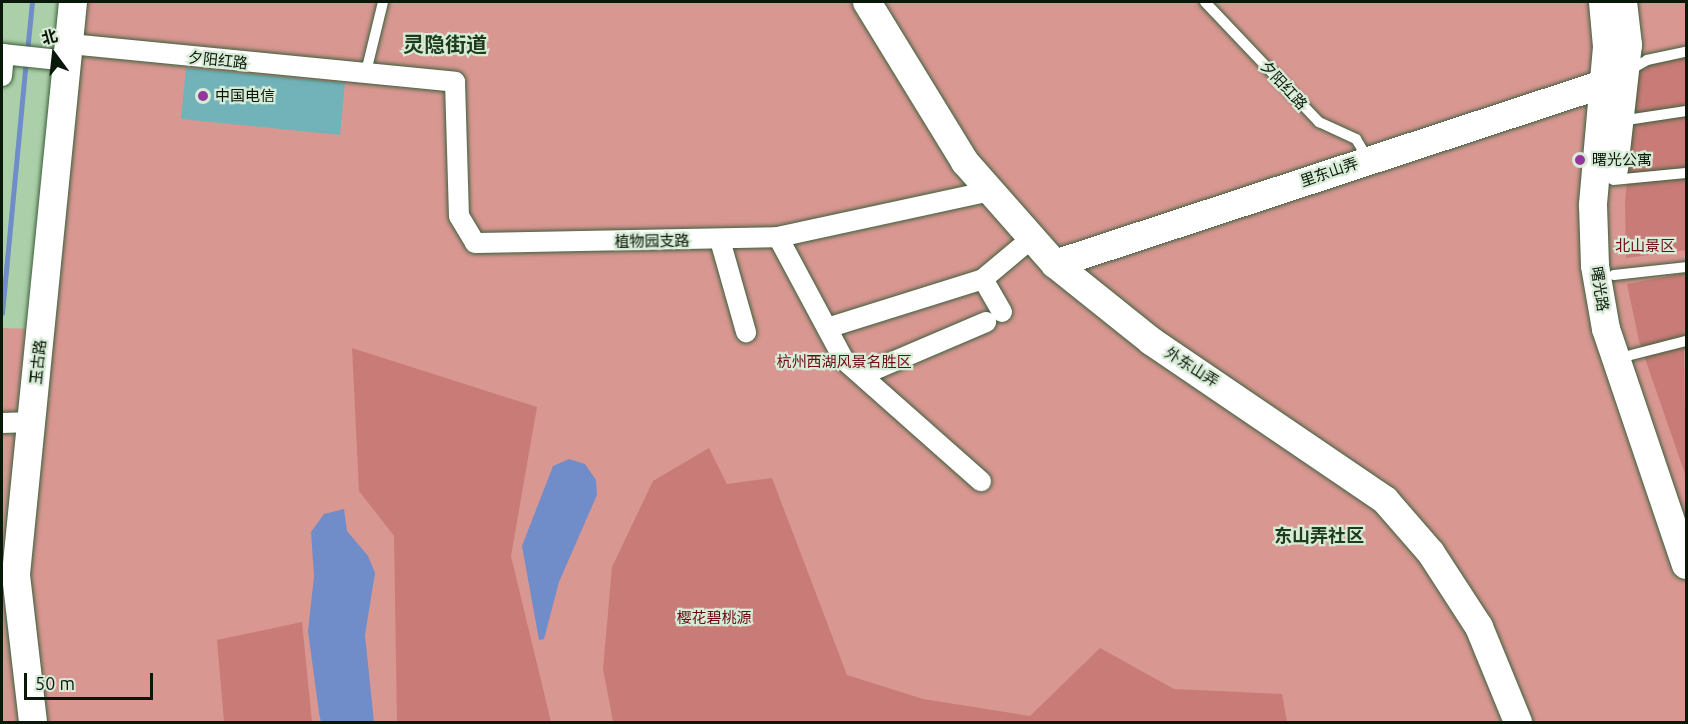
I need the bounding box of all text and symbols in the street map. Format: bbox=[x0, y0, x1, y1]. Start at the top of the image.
north arrow bbox=[24, 24, 84, 84]
text: 北 bbox=[39, 26, 59, 47]
district label: 灵隐街道 bbox=[403, 31, 487, 57]
street label: 夕阳红路 bbox=[187, 48, 249, 72]
street label: 夕阳红路 bbox=[1257, 57, 1311, 113]
place label: 中国电信 bbox=[215, 87, 275, 105]
marker: 中国电信 bbox=[196, 89, 210, 103]
place label: 曙光公寓 bbox=[1592, 151, 1652, 169]
marker: 曙光公寓 bbox=[1573, 153, 1587, 167]
street label: 里东山弄 bbox=[1298, 154, 1360, 190]
street label: 植物园支路 bbox=[614, 231, 690, 251]
park label: 北山景区 bbox=[1615, 237, 1675, 255]
street label: 曙光路 bbox=[1588, 265, 1612, 313]
street label: 玉古路 bbox=[27, 339, 49, 385]
street label: 外东山弄 bbox=[1162, 343, 1222, 391]
park label: 杭州西湖风景名胜区 bbox=[777, 353, 911, 371]
district label: 东山弄社区 bbox=[1274, 524, 1364, 546]
park label: 樱花碧桃源 bbox=[677, 609, 751, 627]
scale bar bbox=[27, 661, 156, 699]
text: 50 m bbox=[35, 673, 75, 693]

